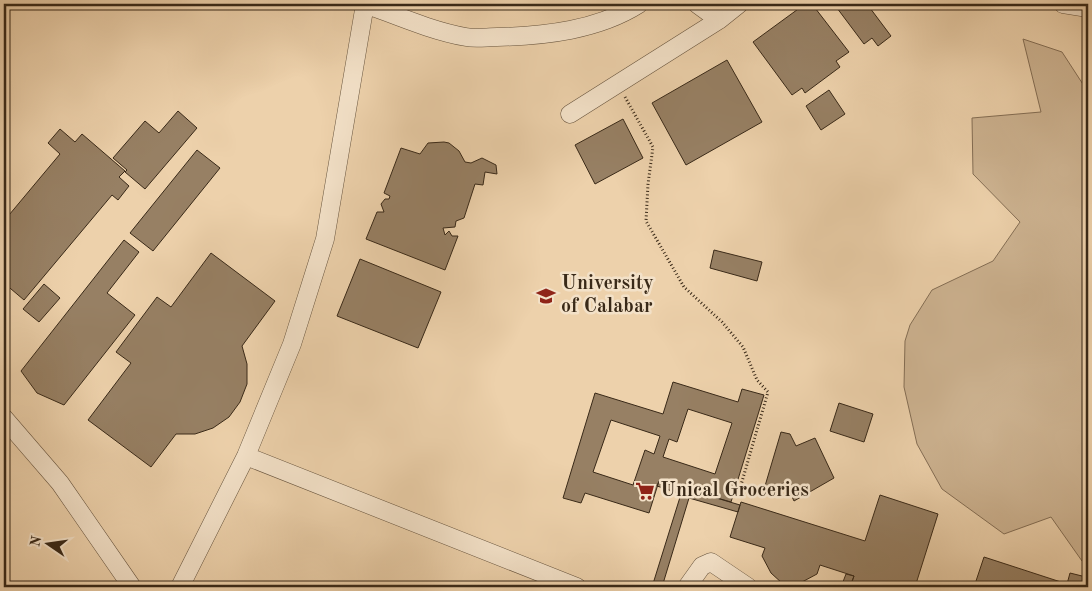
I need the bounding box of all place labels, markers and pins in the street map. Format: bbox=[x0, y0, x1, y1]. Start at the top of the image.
place label: University of Calabar bbox=[561, 274, 654, 317]
school or university icon: University of Calabar bbox=[535, 285, 557, 307]
supermarket icon: Unical Groceries bbox=[634, 480, 656, 502]
place label: Unical Groceries bbox=[660, 481, 809, 501]

